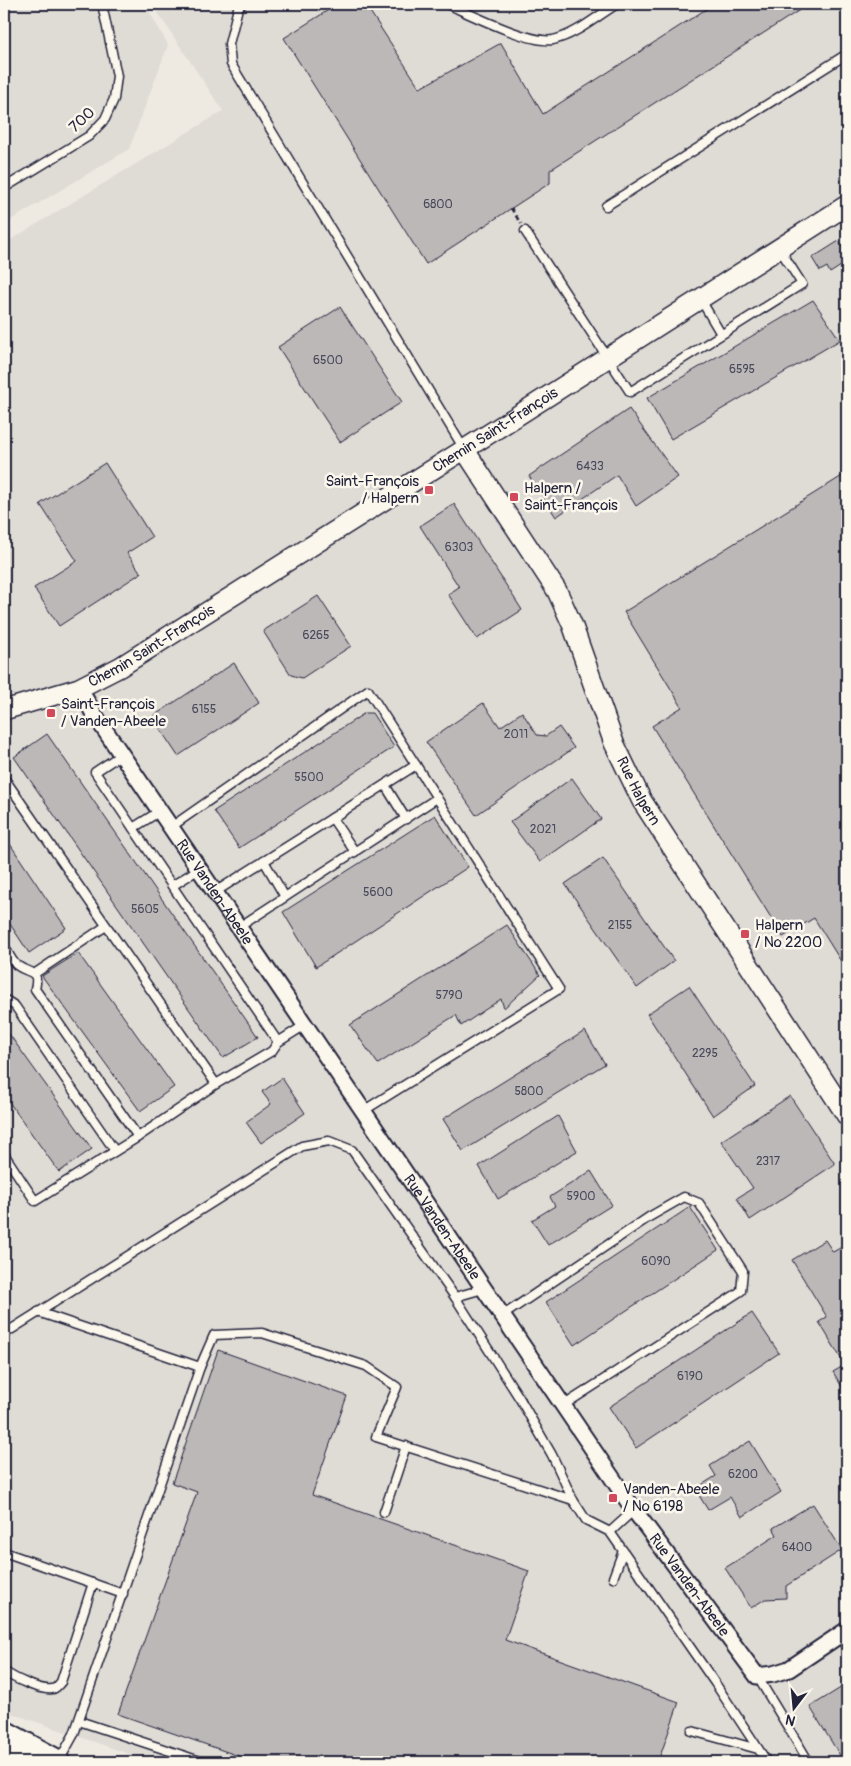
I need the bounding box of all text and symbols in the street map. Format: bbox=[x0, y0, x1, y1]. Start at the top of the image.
street label: 700 bbox=[65, 103, 99, 137]
house number: 6800 bbox=[423, 197, 453, 212]
house number: 6500 bbox=[313, 353, 343, 368]
house number: 6595 bbox=[729, 362, 755, 377]
street label: Chemin Saint-François bbox=[429, 383, 562, 477]
house number: 6433 bbox=[576, 459, 604, 474]
place label: Saint-François / Halpern bbox=[325, 472, 419, 508]
place label: Halpern / Saint-François bbox=[524, 479, 618, 515]
marker: Saint-François / Halpern bbox=[423, 484, 435, 496]
marker: Halpern / Saint-François bbox=[508, 491, 520, 503]
house number: 6303 bbox=[445, 540, 474, 555]
street label: Chemin Saint-François bbox=[85, 600, 218, 691]
house number: 6265 bbox=[302, 628, 330, 643]
place label: Saint-François / Vanden-Abeele bbox=[61, 695, 167, 731]
house number: 6155 bbox=[192, 702, 216, 717]
marker: Saint-François / Vanden-Abeele bbox=[45, 707, 57, 719]
house number: 2011 bbox=[504, 727, 528, 742]
street label: Rue Halpern bbox=[612, 753, 665, 829]
house number: 5500 bbox=[294, 770, 324, 785]
house number: 2021 bbox=[530, 822, 556, 837]
street label: Rue Vanden-Abeele bbox=[172, 836, 258, 949]
house number: 5600 bbox=[363, 885, 393, 900]
house number: 5605 bbox=[131, 902, 159, 917]
place label: Halpern / No 2200 bbox=[755, 916, 822, 952]
house number: 2155 bbox=[608, 918, 632, 933]
marker: Halpern / No 2200 bbox=[739, 928, 751, 940]
house number: 5790 bbox=[435, 988, 463, 1003]
house number: 2295 bbox=[692, 1046, 718, 1061]
house number: 5800 bbox=[515, 1084, 543, 1099]
house number: 2317 bbox=[756, 1154, 781, 1169]
street label: Rue Vanden-Abeele bbox=[400, 1171, 485, 1284]
house number: 5900 bbox=[566, 1189, 596, 1204]
house number: 6090 bbox=[641, 1254, 671, 1269]
house number: 6190 bbox=[677, 1369, 703, 1384]
house number: 6200 bbox=[728, 1467, 758, 1482]
place label: Vanden-Abeele / No 6198 bbox=[623, 1480, 720, 1516]
marker: Vanden-Abeele / No 6198 bbox=[607, 1492, 619, 1504]
street label: Rue Vanden-Abeele bbox=[645, 1530, 734, 1641]
house number: 6400 bbox=[782, 1540, 812, 1555]
north arrow bbox=[768, 1684, 818, 1734]
text: N bbox=[784, 1711, 797, 1729]

